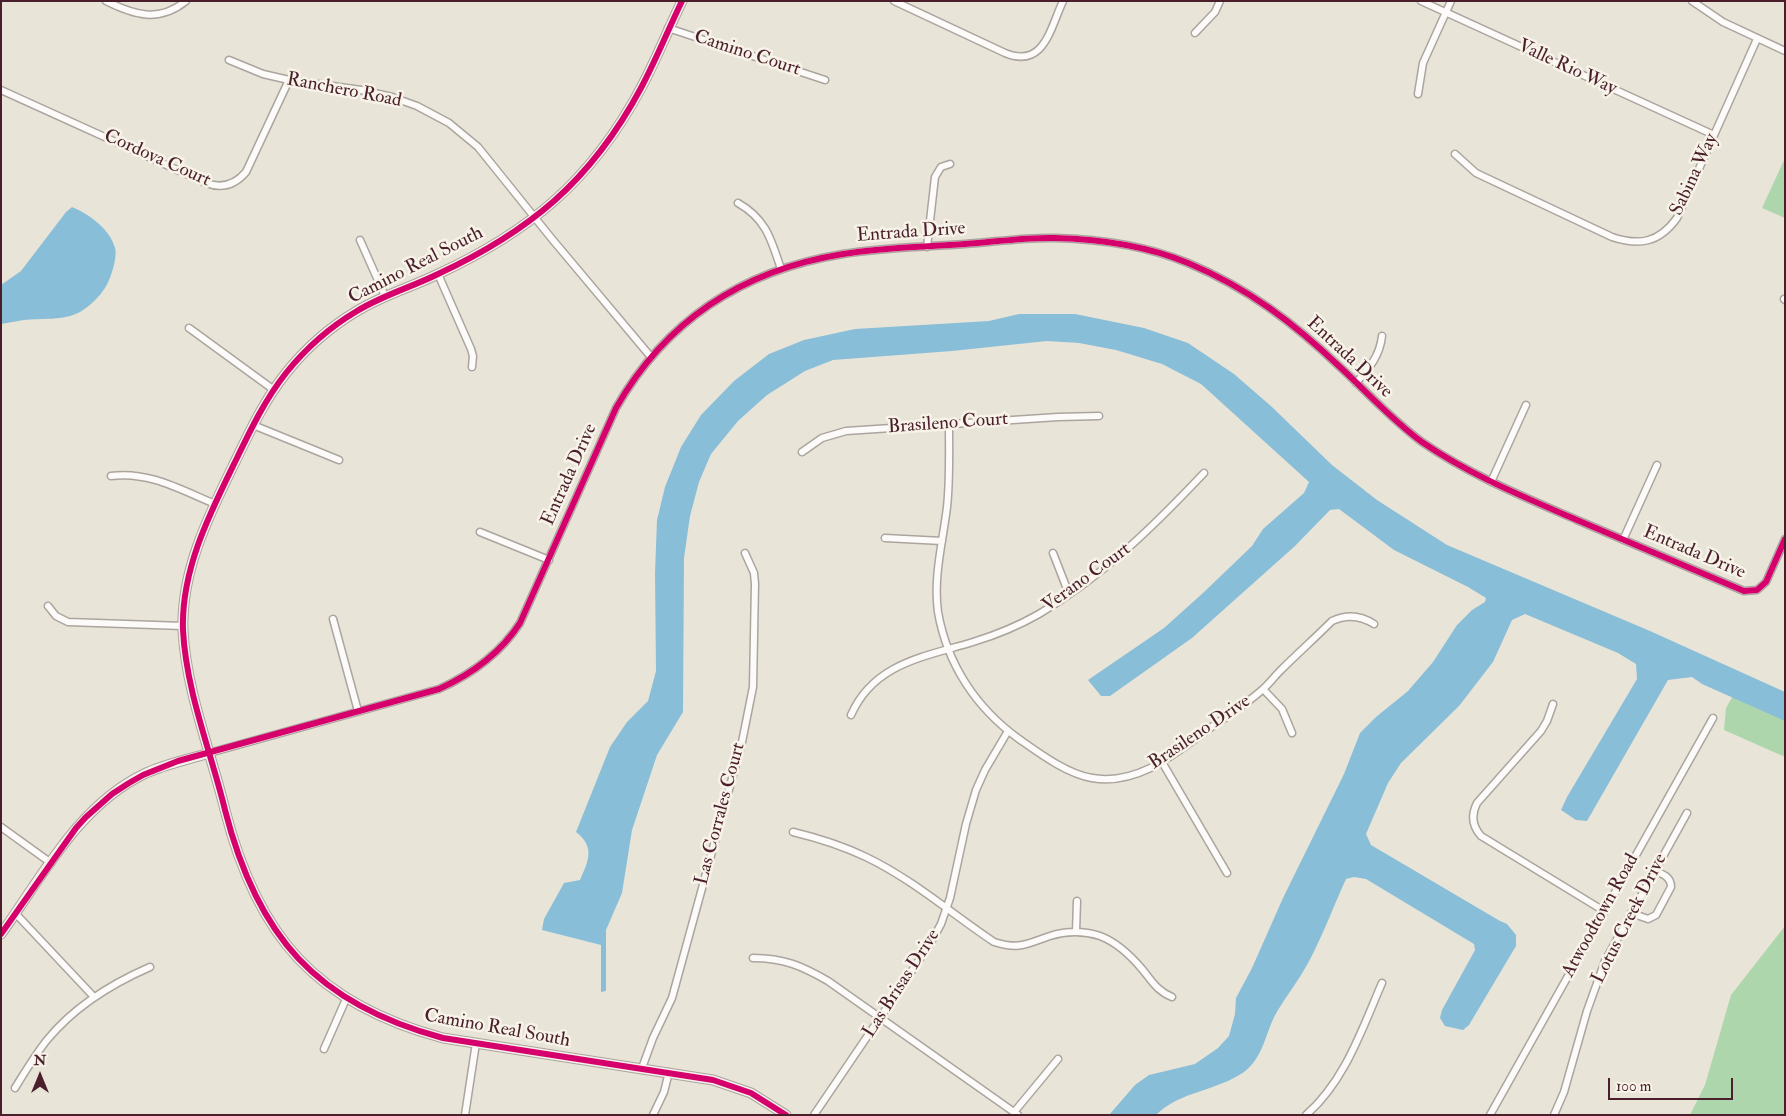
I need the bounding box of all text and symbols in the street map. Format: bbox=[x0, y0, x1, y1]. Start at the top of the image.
street label: Camino Court bbox=[691, 26, 803, 82]
street label: Valle Rio Way bbox=[1514, 35, 1620, 101]
street label: Ranchero Road bbox=[285, 69, 403, 113]
street label: Cordova Court bbox=[100, 125, 214, 193]
street label: Sabina Way bbox=[1666, 130, 1724, 220]
street label: Entrada Drive bbox=[856, 218, 966, 248]
street label: Camino Real South bbox=[345, 222, 487, 310]
street label: Entrada Drive bbox=[1301, 312, 1397, 404]
street label: Brasileno Court bbox=[887, 408, 1009, 440]
street label: Entrada Drive bbox=[537, 421, 603, 529]
street label: Entrada Drive bbox=[1639, 521, 1749, 585]
street label: Verano Court bbox=[1038, 538, 1136, 618]
street label: Brasileno Drive bbox=[1145, 691, 1255, 775]
street label: Las Corrales Court bbox=[691, 740, 751, 888]
street label: Atwoodtown Road bbox=[1558, 850, 1644, 982]
street label: Lotus Creek Drive bbox=[1587, 850, 1673, 988]
street label: Las Brisas Drive bbox=[858, 925, 946, 1043]
street label: Camino Real South bbox=[422, 1005, 572, 1053]
north arrow bbox=[15, 1051, 65, 1101]
text: N bbox=[34, 1052, 46, 1069]
scale bar bbox=[1611, 1068, 1736, 1100]
text: 100 m bbox=[1616, 1077, 1651, 1096]

